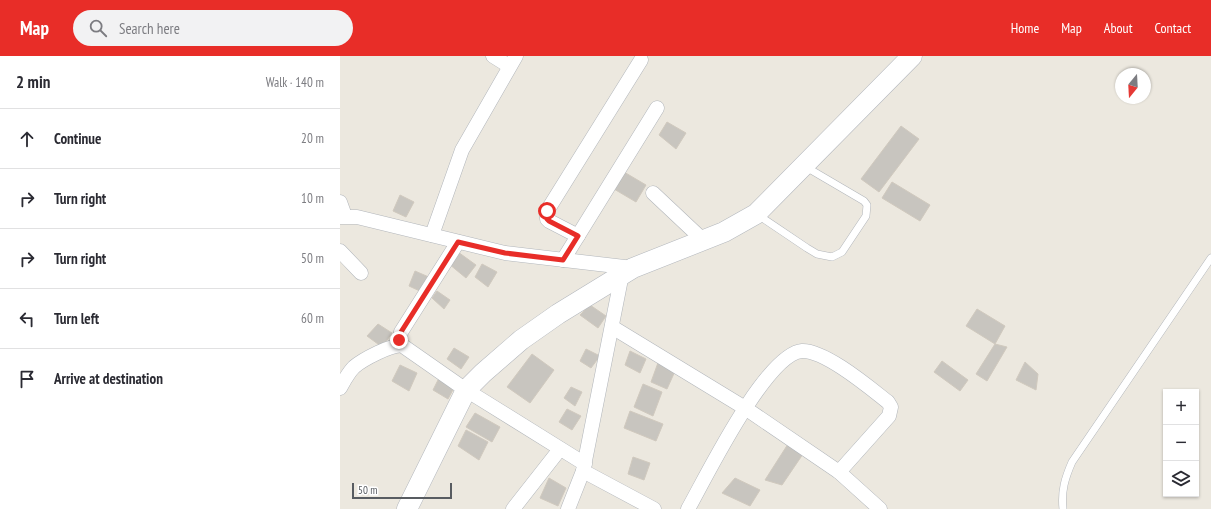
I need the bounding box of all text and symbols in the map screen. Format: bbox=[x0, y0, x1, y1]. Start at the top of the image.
search box bbox=[73, 10, 353, 46]
text: Map bbox=[20, 16, 49, 40]
icon: search bbox=[87, 17, 109, 39]
text: Search here bbox=[119, 19, 180, 38]
text: Home bbox=[1011, 19, 1039, 37]
text: Map bbox=[1061, 19, 1082, 37]
text: About bbox=[1104, 19, 1133, 37]
text: Contact bbox=[1155, 19, 1191, 37]
north arrow bbox=[1115, 68, 1151, 104]
text: 2 min bbox=[16, 71, 50, 93]
text: Walk · 140 m bbox=[266, 74, 324, 91]
icon: ahead bbox=[16, 128, 38, 150]
text: Continue bbox=[54, 129, 101, 148]
text: 20 m bbox=[301, 130, 324, 147]
icon: right bbox=[16, 188, 38, 210]
text: Turn right bbox=[54, 189, 106, 208]
text: 10 m bbox=[301, 190, 324, 207]
route start bbox=[538, 202, 556, 220]
icon: right bbox=[16, 248, 38, 270]
text: Turn right bbox=[54, 249, 106, 268]
text: 50 m bbox=[301, 250, 324, 267]
icon: left bbox=[16, 308, 38, 330]
text: Turn left bbox=[54, 309, 99, 328]
text: 60 m bbox=[301, 310, 324, 327]
route end bbox=[390, 331, 408, 349]
icon: arrive bbox=[16, 368, 38, 390]
text: Arrive at destination bbox=[54, 369, 163, 388]
map controls bbox=[1163, 389, 1199, 497]
button: + bbox=[1163, 389, 1199, 425]
button: − bbox=[1163, 425, 1199, 461]
button: layers bbox=[1163, 461, 1199, 497]
scale bar bbox=[352, 481, 452, 500]
text: 50 m bbox=[358, 483, 377, 497]

